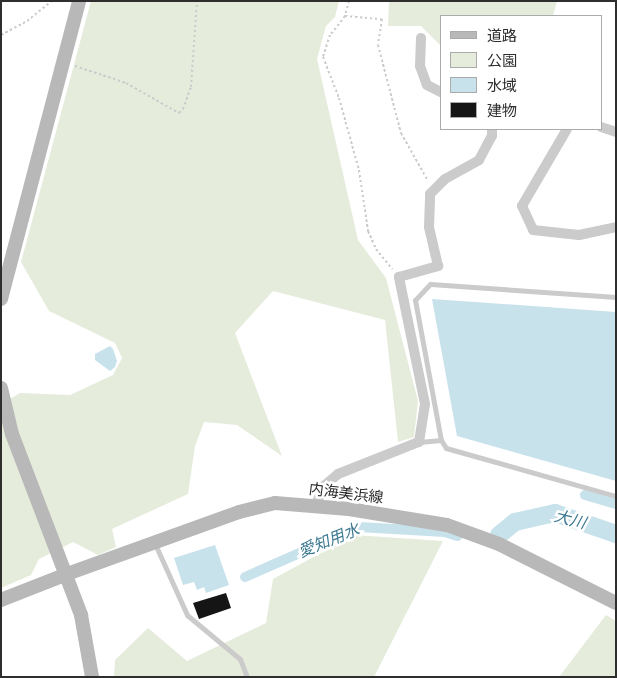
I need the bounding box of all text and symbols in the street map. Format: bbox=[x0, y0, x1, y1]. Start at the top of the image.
legend bbox=[440, 15, 602, 130]
text: 道路 bbox=[487, 27, 517, 45]
text: 公園 bbox=[487, 52, 517, 70]
text: 水域 bbox=[487, 77, 517, 95]
text: 建物 bbox=[487, 102, 517, 120]
street label: 内海美浜線 bbox=[308, 480, 384, 508]
water label: 大川 bbox=[552, 507, 588, 533]
water label: 愛知用水 bbox=[296, 520, 362, 562]

